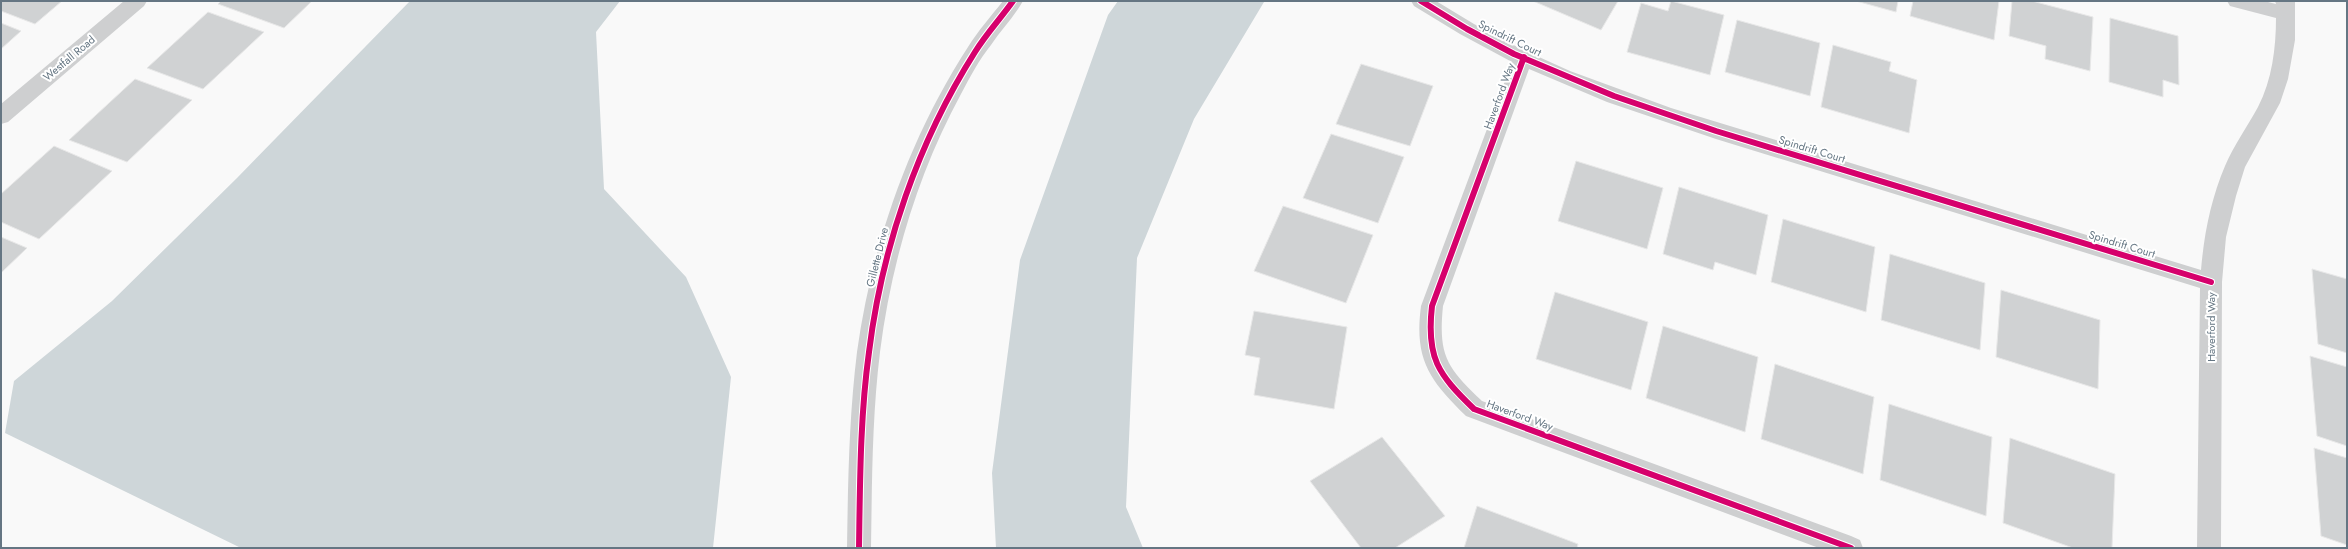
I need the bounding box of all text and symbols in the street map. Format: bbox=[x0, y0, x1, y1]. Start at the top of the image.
street label: Spindrift Court bbox=[1476, 16, 1545, 60]
street label: Westfall Road bbox=[40, 32, 98, 84]
street label: Haverford Way bbox=[1480, 60, 1518, 131]
street label: Spindrift Court bbox=[1777, 131, 1848, 167]
street label: Gillette Drive bbox=[862, 225, 892, 288]
street label: Spindrift Court bbox=[2087, 226, 2158, 262]
street label: Haverford Way bbox=[2203, 292, 2219, 362]
street label: Haverford Way bbox=[1485, 396, 1556, 434]

